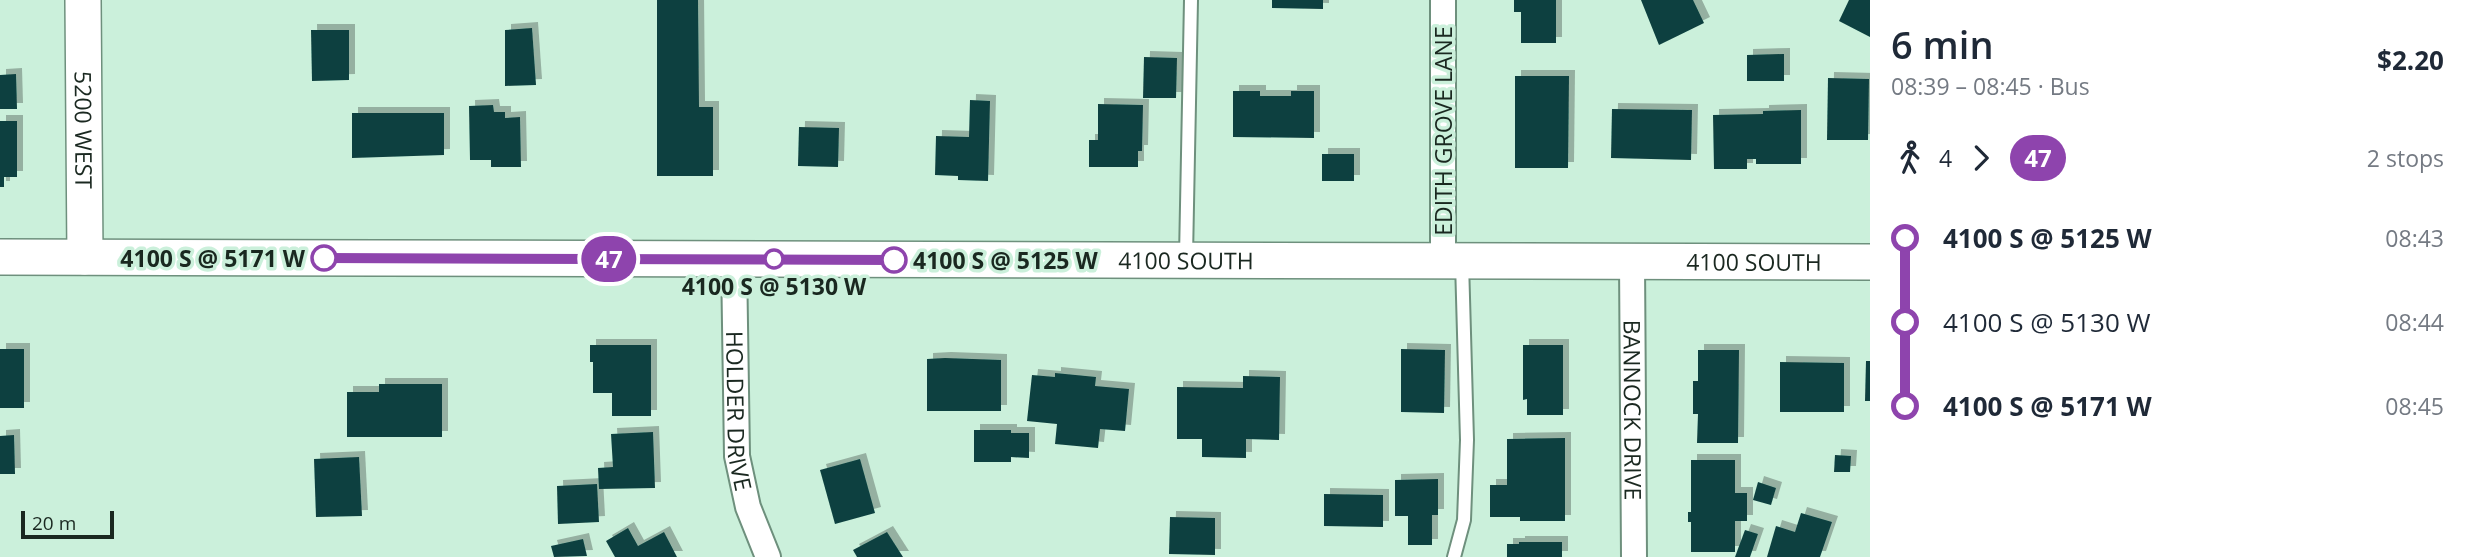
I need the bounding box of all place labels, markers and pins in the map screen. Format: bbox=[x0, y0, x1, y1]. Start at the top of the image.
place label: 4100 S @ 5171 W bbox=[120, 242, 306, 274]
place label: 4100 S @ 5125 W bbox=[913, 244, 1098, 276]
marker: 4100 S @ 5171 W bbox=[311, 245, 337, 271]
marker: 4100 S @ 5125 W bbox=[881, 247, 907, 273]
marker: 4100 S @ 5130 W bbox=[764, 249, 784, 269]
place label: 4100 S @ 5130 W bbox=[682, 270, 867, 302]

